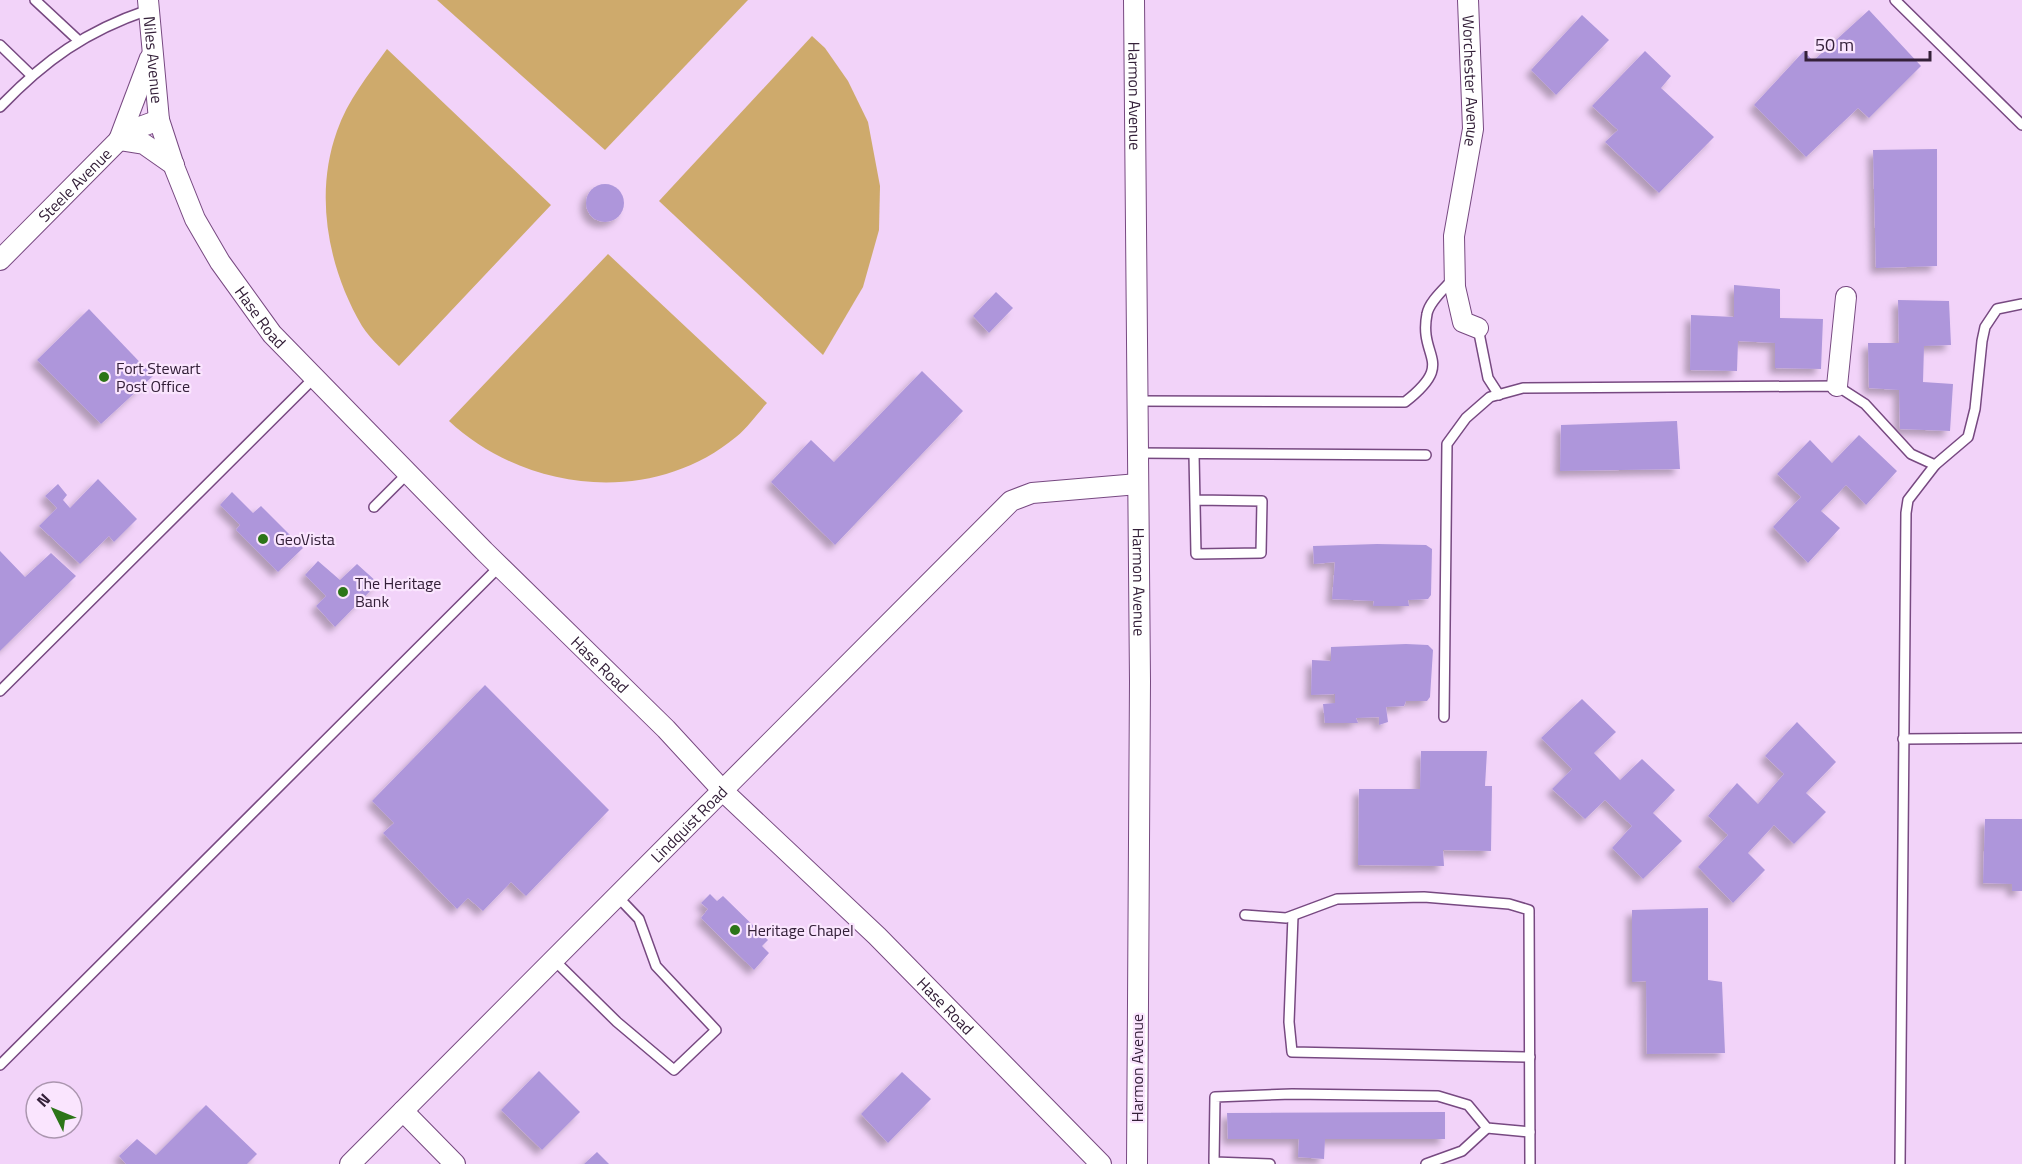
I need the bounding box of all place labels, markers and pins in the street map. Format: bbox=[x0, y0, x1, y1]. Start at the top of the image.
place label: Fort Stewart Post Office bbox=[116, 356, 201, 398]
marker: Fort Stewart Post Office bbox=[97, 370, 111, 384]
place label: GeoVista bbox=[275, 527, 335, 551]
marker: GeoVista bbox=[256, 532, 270, 546]
place label: The Heritage Bank bbox=[355, 571, 441, 613]
marker: The Heritage Bank bbox=[336, 585, 350, 599]
place label: Heritage Chapel bbox=[747, 918, 854, 942]
marker: Heritage Chapel bbox=[728, 923, 742, 937]

